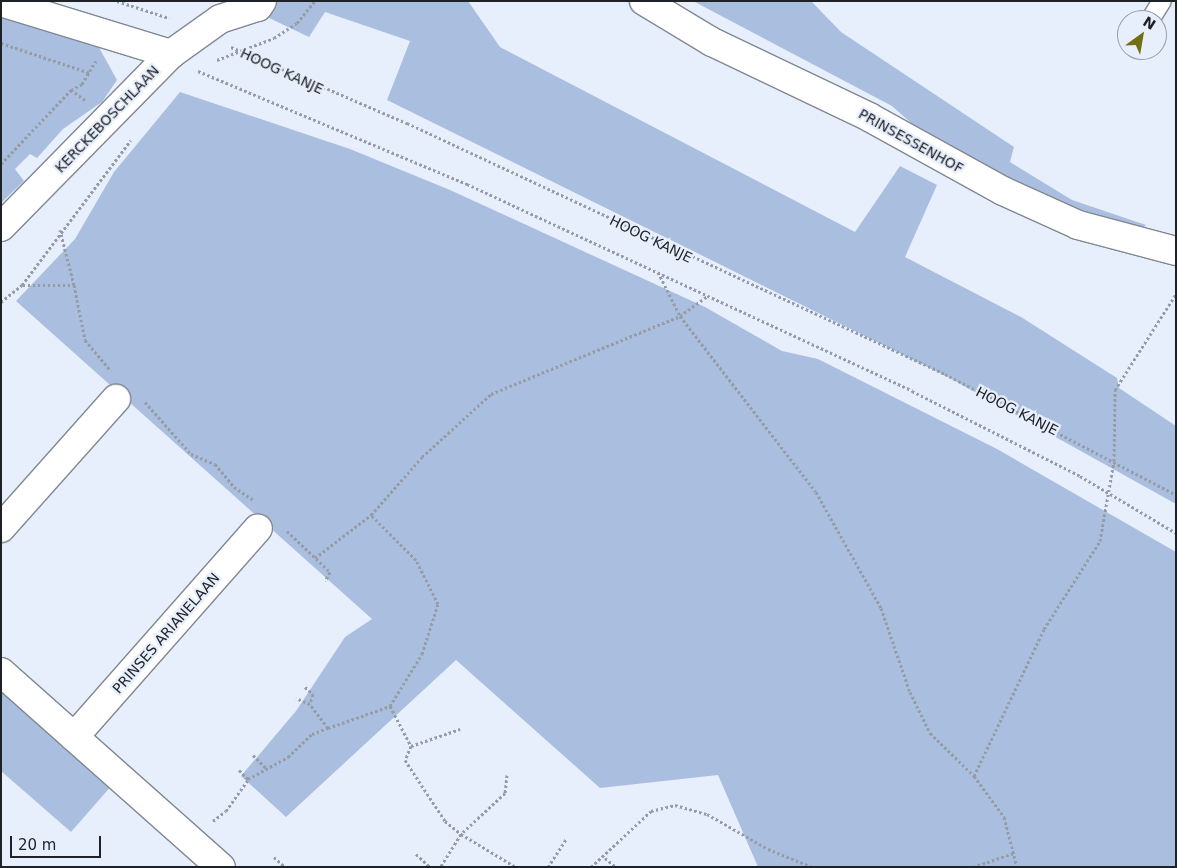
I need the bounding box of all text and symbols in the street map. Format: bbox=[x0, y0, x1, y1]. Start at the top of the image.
north arrow bbox=[1117, 10, 1167, 60]
text: N bbox=[1140, 13, 1159, 33]
street label: HOOG KANJE bbox=[238, 44, 326, 98]
street label: KERCKEBOSCHLAAN bbox=[51, 62, 163, 176]
street label: PRINSESSENHOF bbox=[856, 105, 966, 177]
street label: HOOG KANJE bbox=[607, 212, 695, 266]
street label: HOOG KANJE bbox=[973, 383, 1061, 439]
street label: PRINSES ARIANELAAN bbox=[109, 569, 223, 697]
scale bar bbox=[12, 826, 104, 858]
text: 20 m bbox=[18, 836, 56, 854]

